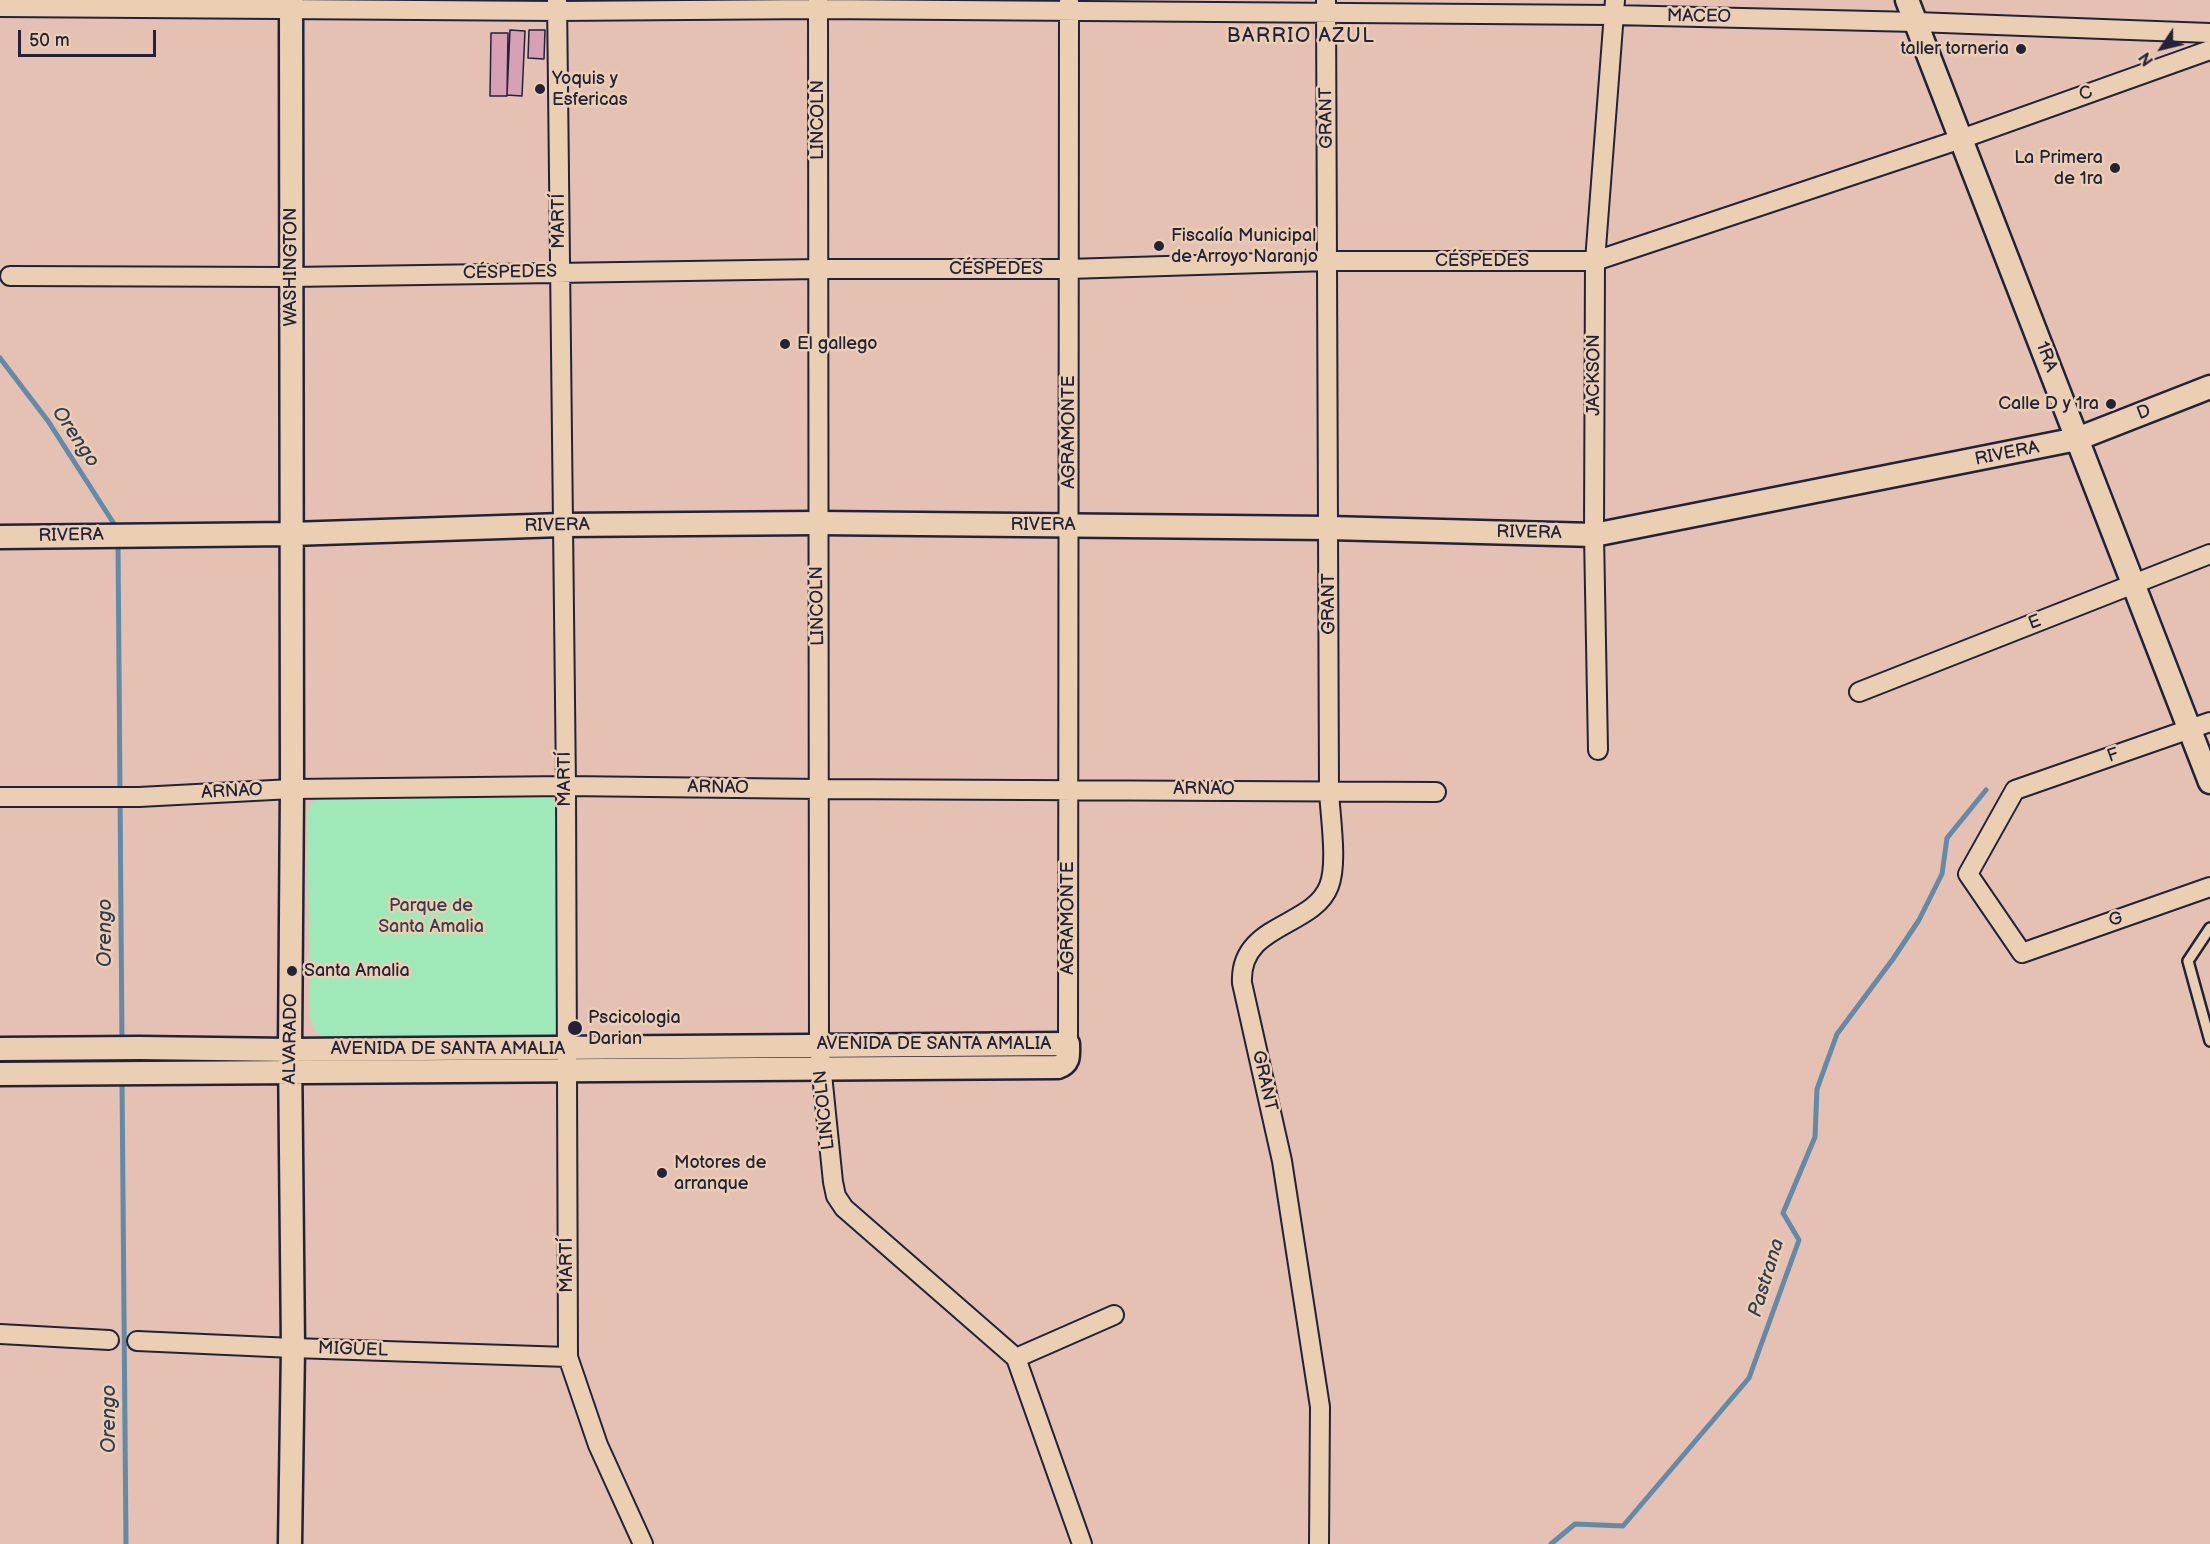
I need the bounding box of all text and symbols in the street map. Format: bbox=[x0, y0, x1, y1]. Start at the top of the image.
street label: MACEO bbox=[1667, 6, 1731, 28]
scale bar bbox=[21, 18, 159, 56]
north arrow bbox=[2132, 18, 2192, 78]
district label: BARRIO AZUL bbox=[1227, 25, 1375, 49]
text: 50 m bbox=[29, 30, 70, 51]
place label: taller torneria bbox=[1900, 38, 2009, 60]
marker: taller torneria bbox=[2014, 42, 2028, 56]
text: N bbox=[2136, 48, 2158, 69]
place label: Yoquis y Esfericas bbox=[552, 68, 628, 110]
street label: LINCOLN bbox=[807, 80, 829, 160]
marker: Yoquis y Esfericas bbox=[533, 82, 547, 96]
street label: C bbox=[2076, 82, 2096, 106]
street label: GRANT bbox=[1316, 87, 1338, 149]
place label: La Primera de 1ra bbox=[2014, 147, 2103, 190]
marker: La Primera de 1ra bbox=[2108, 161, 2122, 175]
street label: MARTÍ bbox=[548, 193, 570, 249]
street label: WASHINGTON bbox=[280, 208, 302, 326]
place label: Fiscalía Municipal de Arroyo Naranjo bbox=[1171, 225, 1318, 268]
marker: Fiscalía Municipal de Arroyo Naranjo bbox=[1152, 239, 1166, 253]
street label: CÉSPEDES bbox=[1435, 250, 1529, 272]
street label: CÉSPEDES bbox=[949, 258, 1043, 280]
street label: CÉSPEDES bbox=[463, 261, 557, 285]
place label: El gallego bbox=[797, 333, 878, 355]
street label: JACKSON bbox=[1583, 334, 1605, 416]
marker: El gallego bbox=[778, 337, 792, 351]
street label: 1RA bbox=[2030, 339, 2062, 375]
street label: AGRAMONTE bbox=[1058, 375, 1080, 489]
place label: Calle D y 1ra bbox=[1998, 393, 2099, 415]
marker: Calle D y 1ra bbox=[2104, 397, 2118, 411]
street label: D bbox=[2134, 401, 2154, 425]
water label: Orengo bbox=[46, 402, 104, 472]
street label: RIVERA bbox=[1973, 437, 2041, 471]
street label: RIVERA bbox=[1010, 514, 1076, 536]
street label: RIVERA bbox=[524, 515, 590, 537]
street label: RIVERA bbox=[1496, 522, 1562, 544]
street label: RIVERA bbox=[38, 525, 104, 547]
street label: LINCOLN bbox=[807, 566, 829, 646]
street label: GRANT bbox=[1318, 573, 1340, 635]
street label: E bbox=[2026, 611, 2044, 635]
street label: F bbox=[2104, 744, 2122, 768]
street label: MARTÍ bbox=[554, 751, 576, 807]
street label: ARNAO bbox=[687, 777, 749, 799]
street label: ARNAO bbox=[1173, 778, 1235, 800]
street label: ARNAO bbox=[201, 780, 263, 804]
street label: AGRAMONTE bbox=[1057, 861, 1079, 975]
park label: Parque de Santa Amalia bbox=[378, 895, 484, 938]
water label: Orengo bbox=[94, 899, 118, 967]
street label: G bbox=[2106, 908, 2126, 932]
place label: Santa Amalia bbox=[304, 960, 410, 982]
marker: Santa Amalia bbox=[285, 964, 299, 978]
street label: ALVARADO bbox=[279, 993, 303, 1085]
place label: Pscicologia Darian bbox=[588, 1007, 681, 1050]
marker: Pscicologia Darian bbox=[566, 1019, 584, 1037]
street label: AVENIDA DE SANTA AMALIA bbox=[817, 1033, 1051, 1055]
street label: AVENIDA DE SANTA AMALIA bbox=[331, 1038, 565, 1060]
street label: GRANT bbox=[1247, 1049, 1281, 1113]
street label: LINCOLN bbox=[810, 1069, 840, 1151]
place label: Motores de arranque bbox=[674, 1152, 766, 1194]
marker: Motores de arranque bbox=[655, 1166, 669, 1180]
water label: Pastrana bbox=[1744, 1236, 1790, 1320]
street label: MARTÍ bbox=[556, 1237, 578, 1293]
street label: MIGUEL bbox=[318, 1338, 388, 1362]
water label: Orengo bbox=[98, 1385, 122, 1453]

